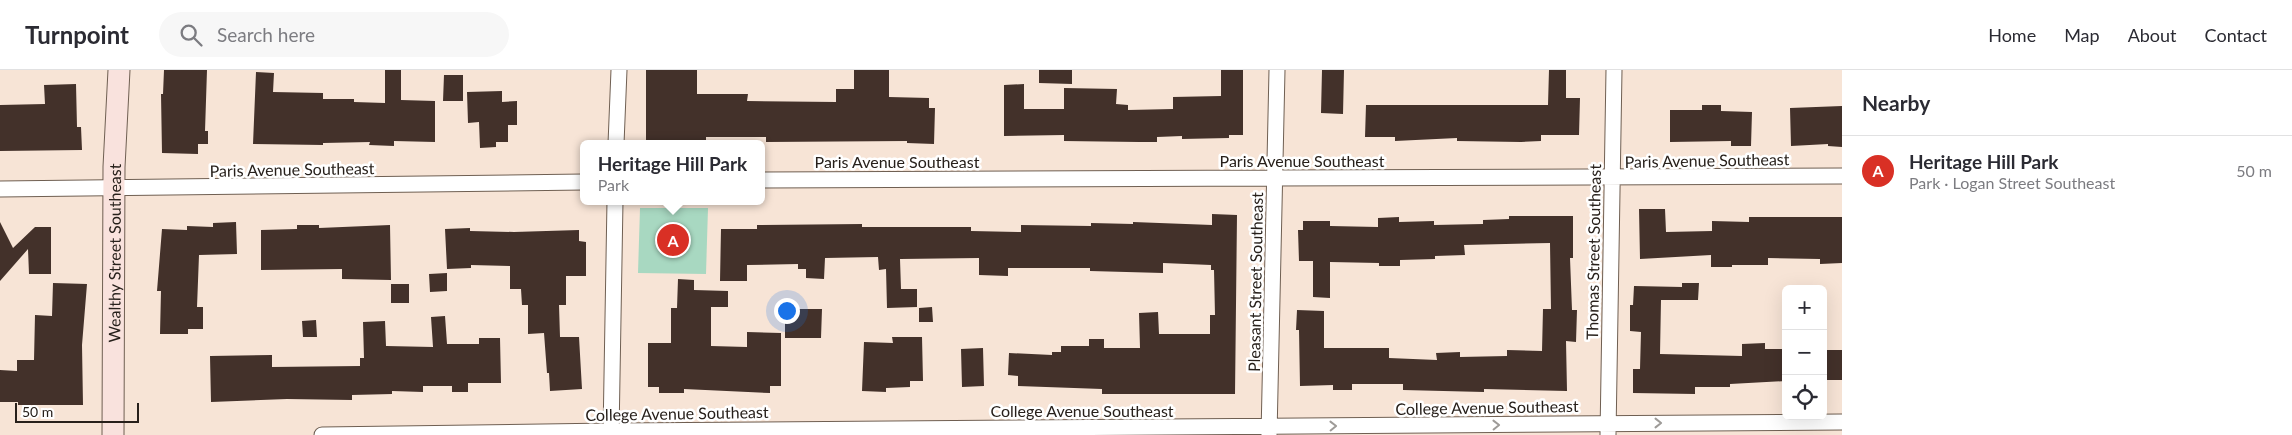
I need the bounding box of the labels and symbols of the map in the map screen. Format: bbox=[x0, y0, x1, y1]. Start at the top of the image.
street label: Paris Avenue Southeast bbox=[1624, 149, 1790, 171]
street label: Paris Avenue Southeast bbox=[1220, 151, 1385, 170]
street label: Paris Avenue Southeast bbox=[815, 152, 980, 171]
street label: Paris Avenue Southeast bbox=[209, 158, 375, 180]
street label: Wealthy Street Southeast bbox=[104, 163, 124, 343]
street label: Thomas Street Southeast bbox=[1582, 164, 1604, 340]
street label: Pleasant Street Southeast bbox=[1244, 192, 1266, 372]
pin: A bbox=[657, 221, 689, 259]
your location bbox=[774, 298, 800, 324]
street label: College Avenue Southeast bbox=[1395, 396, 1579, 418]
scale bar bbox=[15, 400, 139, 423]
street label: College Avenue Southeast bbox=[990, 401, 1174, 420]
street label: College Avenue Southeast bbox=[585, 402, 769, 424]
one-way arrow bbox=[1654, 418, 1662, 428]
one-way arrow bbox=[1492, 420, 1500, 430]
one-way arrow bbox=[1330, 421, 1337, 431]

